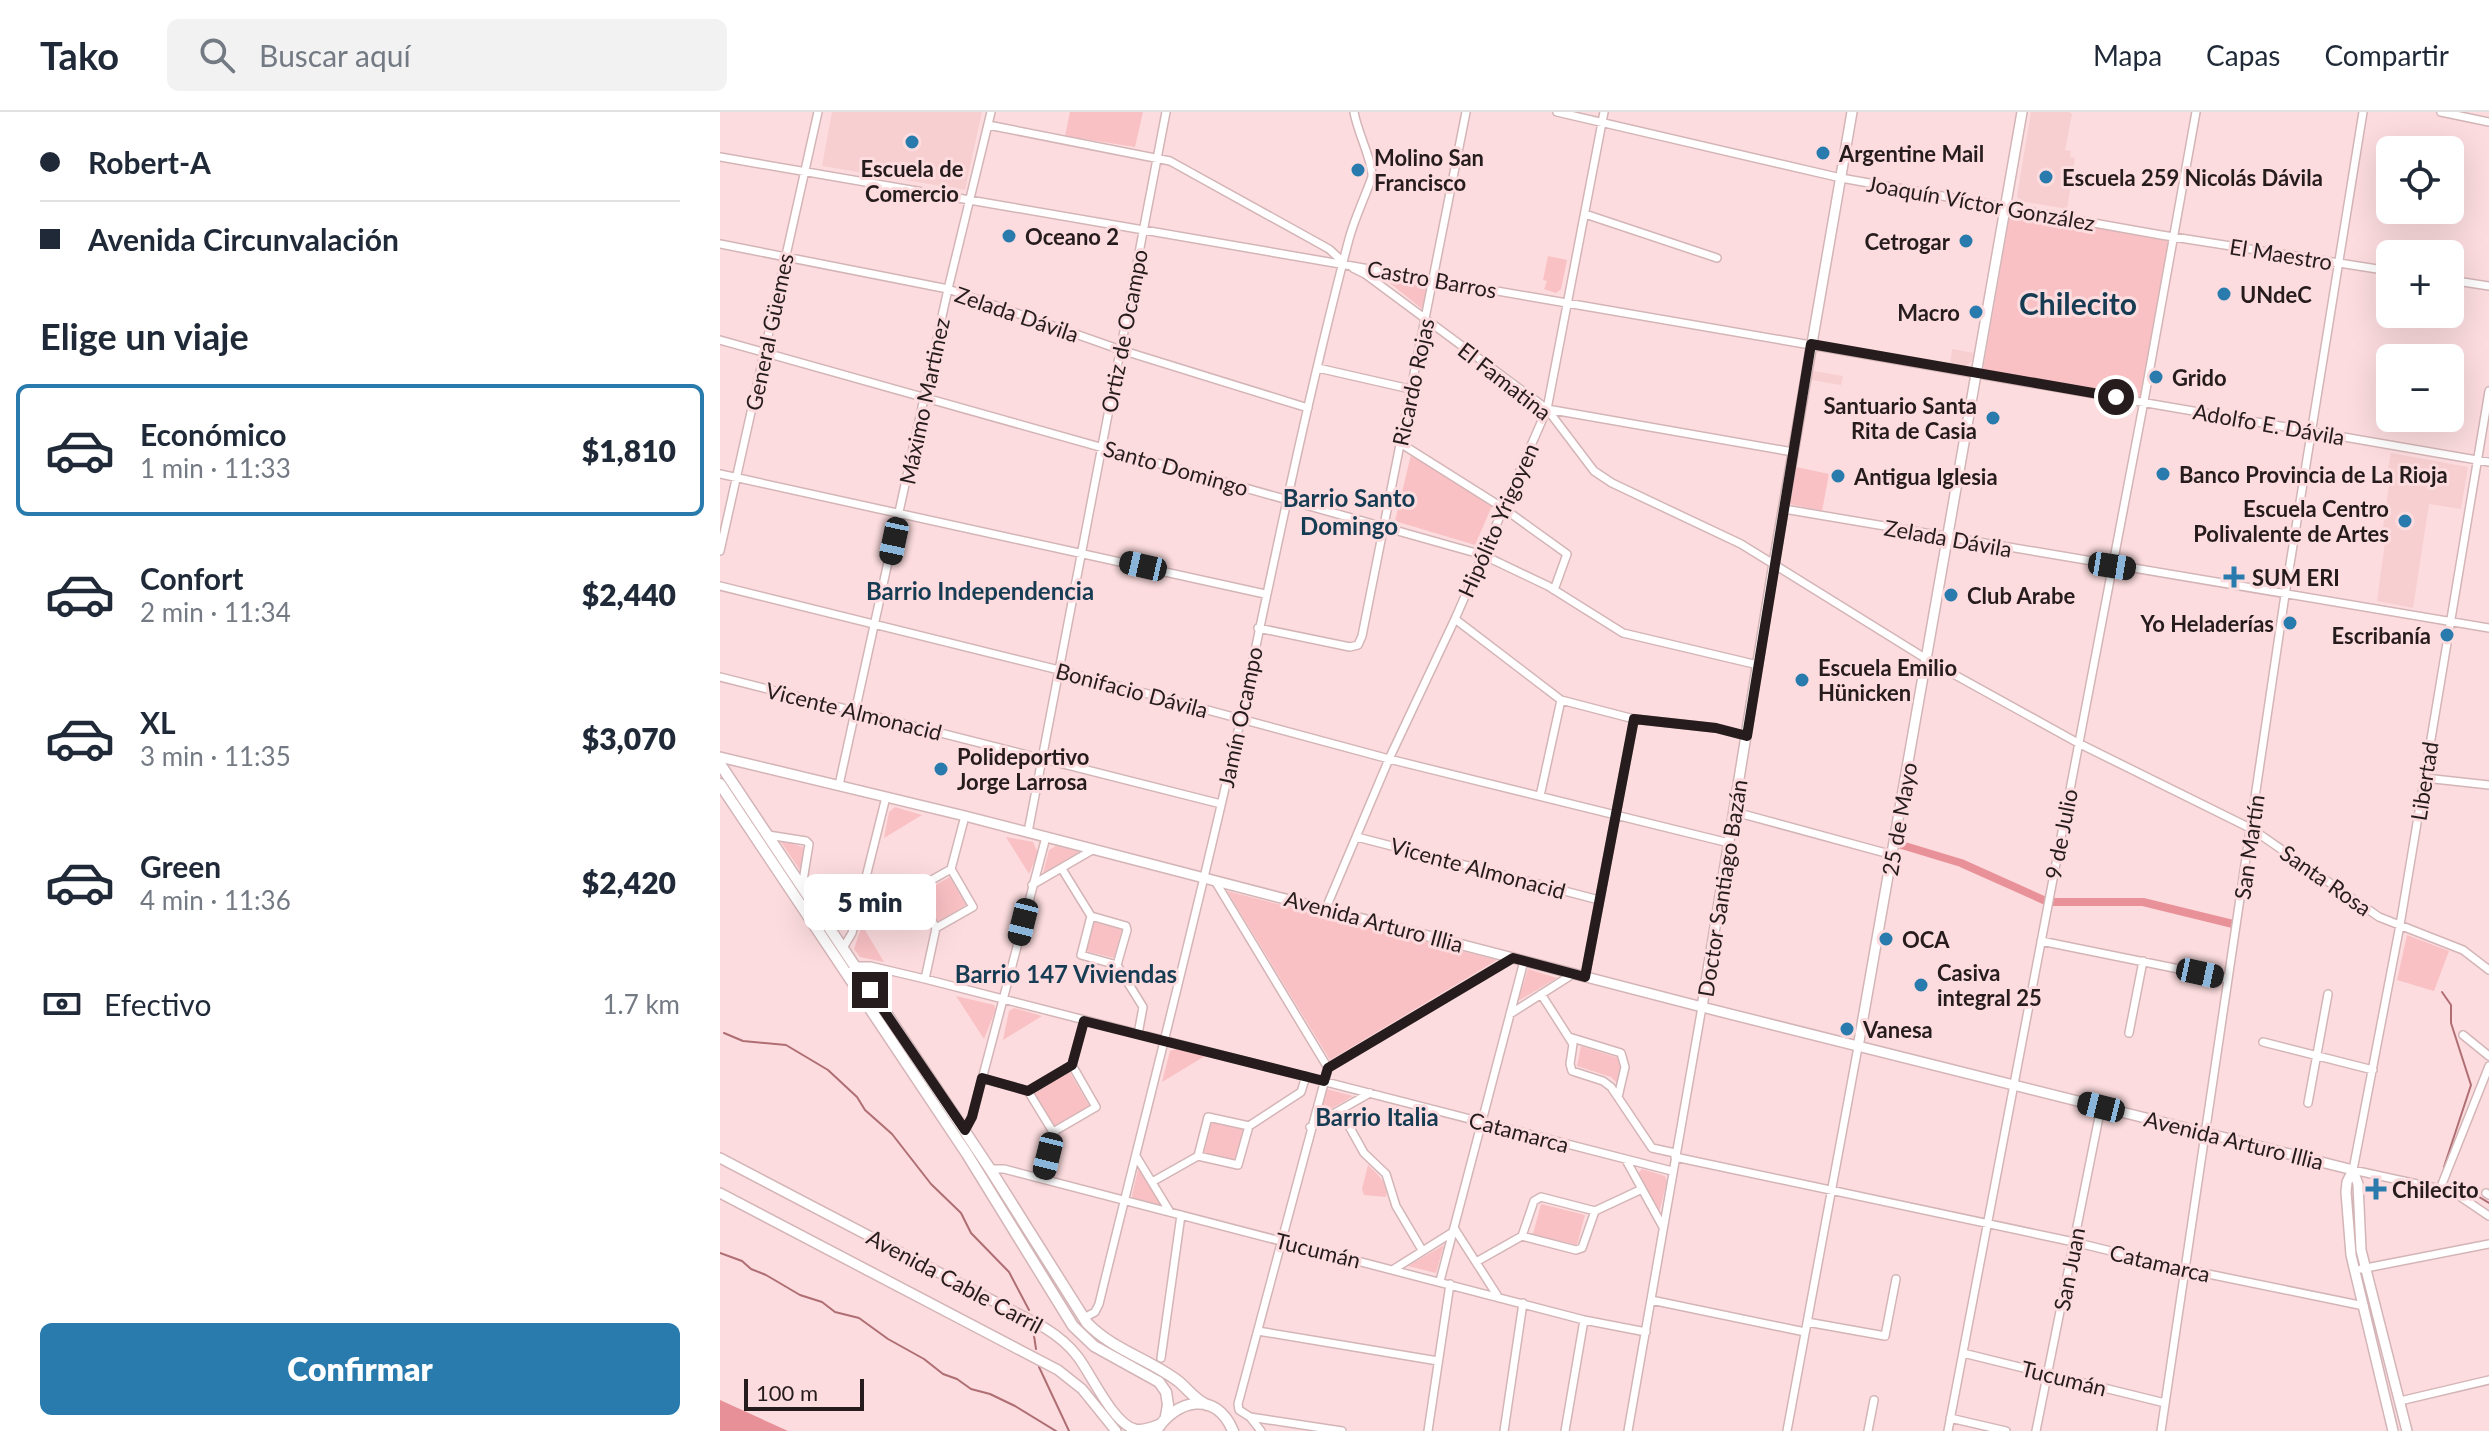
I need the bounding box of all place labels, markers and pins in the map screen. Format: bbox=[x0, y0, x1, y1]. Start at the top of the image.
marker: Escuela de Comercio bbox=[903, 133, 921, 151]
place label: Argentine Mail bbox=[1838, 140, 1984, 167]
place label: Molino San Francisco bbox=[1374, 144, 1484, 196]
marker: Argentine Mail bbox=[1814, 144, 1832, 162]
place label: Escuela de Comercio bbox=[860, 155, 964, 207]
marker: Molino San Francisco bbox=[1349, 161, 1367, 179]
place label: Escuela 259 Nicolás Dávila bbox=[2062, 164, 2323, 191]
marker: Escuela 259 Nicolás Dávila bbox=[2037, 168, 2055, 186]
place label: Oceano 2 bbox=[1025, 223, 1119, 250]
marker: Oceano 2 bbox=[1000, 227, 1018, 245]
place label: Cetrogar bbox=[1864, 228, 1951, 255]
marker: Cetrogar bbox=[1957, 232, 1975, 250]
place label: UNdeC bbox=[2240, 281, 2312, 308]
marker: UNdeC bbox=[2215, 285, 2233, 303]
place label: Macro bbox=[1897, 299, 1960, 326]
marker: Macro bbox=[1967, 303, 1985, 321]
place label: Grido bbox=[2172, 364, 2227, 391]
marker: Grido bbox=[2147, 368, 2165, 386]
place label: Santuario Santa Rita de Casia bbox=[1823, 392, 1977, 444]
marker: Santuario Santa Rita de Casia bbox=[1984, 409, 2002, 427]
place label: Banco Provincia de La Rioja bbox=[2179, 461, 2448, 488]
place label: Antigua Iglesia bbox=[1853, 463, 1998, 490]
marker: Banco Provincia de La Rioja bbox=[2154, 465, 2172, 483]
marker: Antigua Iglesia bbox=[1829, 467, 1847, 485]
place label: Escuela Centro Polivalente de Artes bbox=[2193, 495, 2389, 547]
marker: Escuela Centro Polivalente de Artes bbox=[2396, 512, 2414, 530]
place label: SUM ERI bbox=[2252, 564, 2340, 591]
marker: SUM ERI bbox=[2223, 566, 2245, 588]
place label: Club Arabe bbox=[1967, 582, 2075, 609]
marker: Club Arabe bbox=[1942, 586, 1960, 604]
place label: Yo Heladerías bbox=[2139, 610, 2274, 637]
marker: Yo Heladerías bbox=[2281, 614, 2299, 632]
place label: Escribanía bbox=[2332, 622, 2431, 649]
marker: Escribanía bbox=[2438, 626, 2456, 644]
place label: Escuela Emilio Hünicken bbox=[1818, 654, 1957, 706]
marker: Escuela Emilio Hünicken bbox=[1793, 671, 1811, 689]
place label: Polideportivo Jorge Larrosa bbox=[957, 743, 1089, 795]
marker: Polideportivo Jorge Larrosa bbox=[932, 760, 950, 778]
place label: OCA bbox=[1902, 926, 1950, 953]
marker: OCA bbox=[1877, 930, 1895, 948]
place label: Casiva integral 25 bbox=[1937, 959, 2042, 1011]
marker: Casiva integral 25 bbox=[1912, 976, 1930, 994]
place label: Vanesa bbox=[1862, 1016, 1933, 1043]
marker: Vanesa bbox=[1838, 1020, 1856, 1038]
place label: Chilecito bbox=[2392, 1176, 2479, 1203]
marker: Chilecito bbox=[2367, 1180, 2385, 1198]

